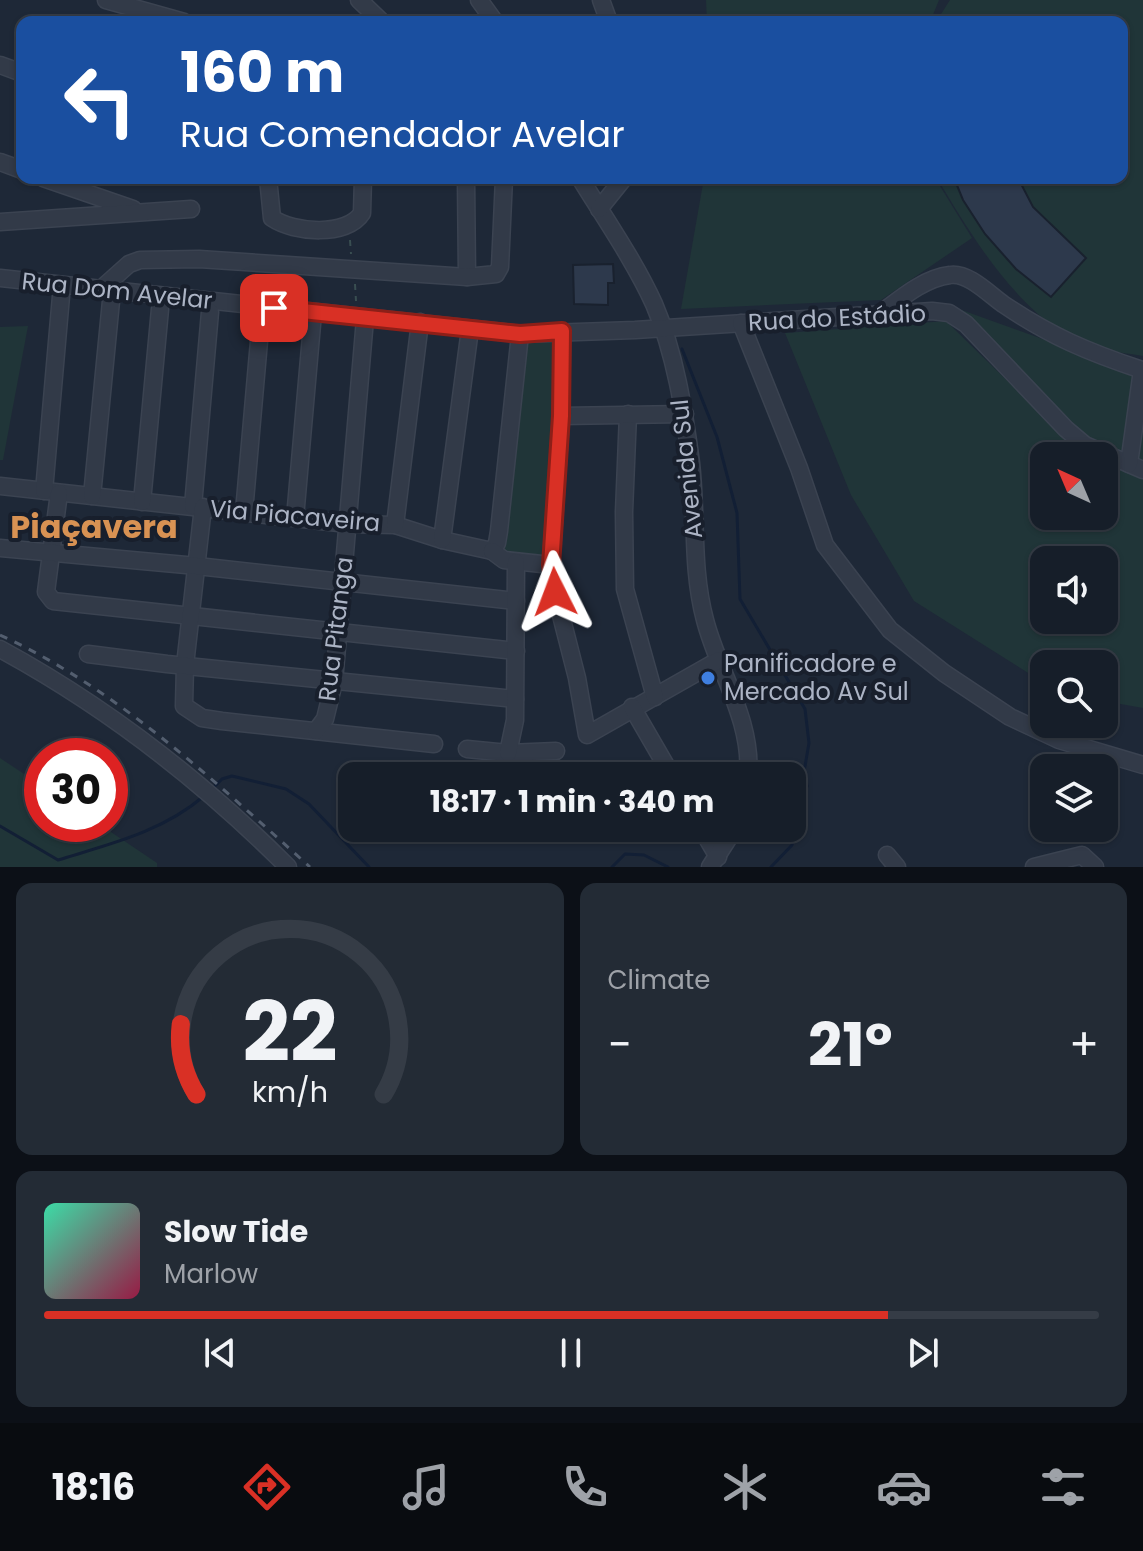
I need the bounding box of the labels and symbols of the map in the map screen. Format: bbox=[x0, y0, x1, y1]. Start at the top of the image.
street label: Rua Dom Avelar bbox=[20, 264, 214, 317]
pin bbox=[240, 274, 308, 342]
street label: Rua do Estádio bbox=[747, 296, 927, 339]
street label: Avenida Sul bbox=[663, 398, 710, 540]
north arrow bbox=[1030, 442, 1118, 530]
street label: Via Piacaveira bbox=[208, 492, 382, 539]
district label: Piaçavera bbox=[10, 504, 178, 549]
position arrow bbox=[513, 550, 597, 634]
street label: Rua Pitanga bbox=[310, 555, 361, 703]
place label: Panificadore e Mercado Av Sul bbox=[724, 647, 909, 708]
marker: Panificadore e Mercado Av Sul bbox=[699, 669, 717, 687]
speed limit sign: 30 bbox=[24, 738, 128, 842]

